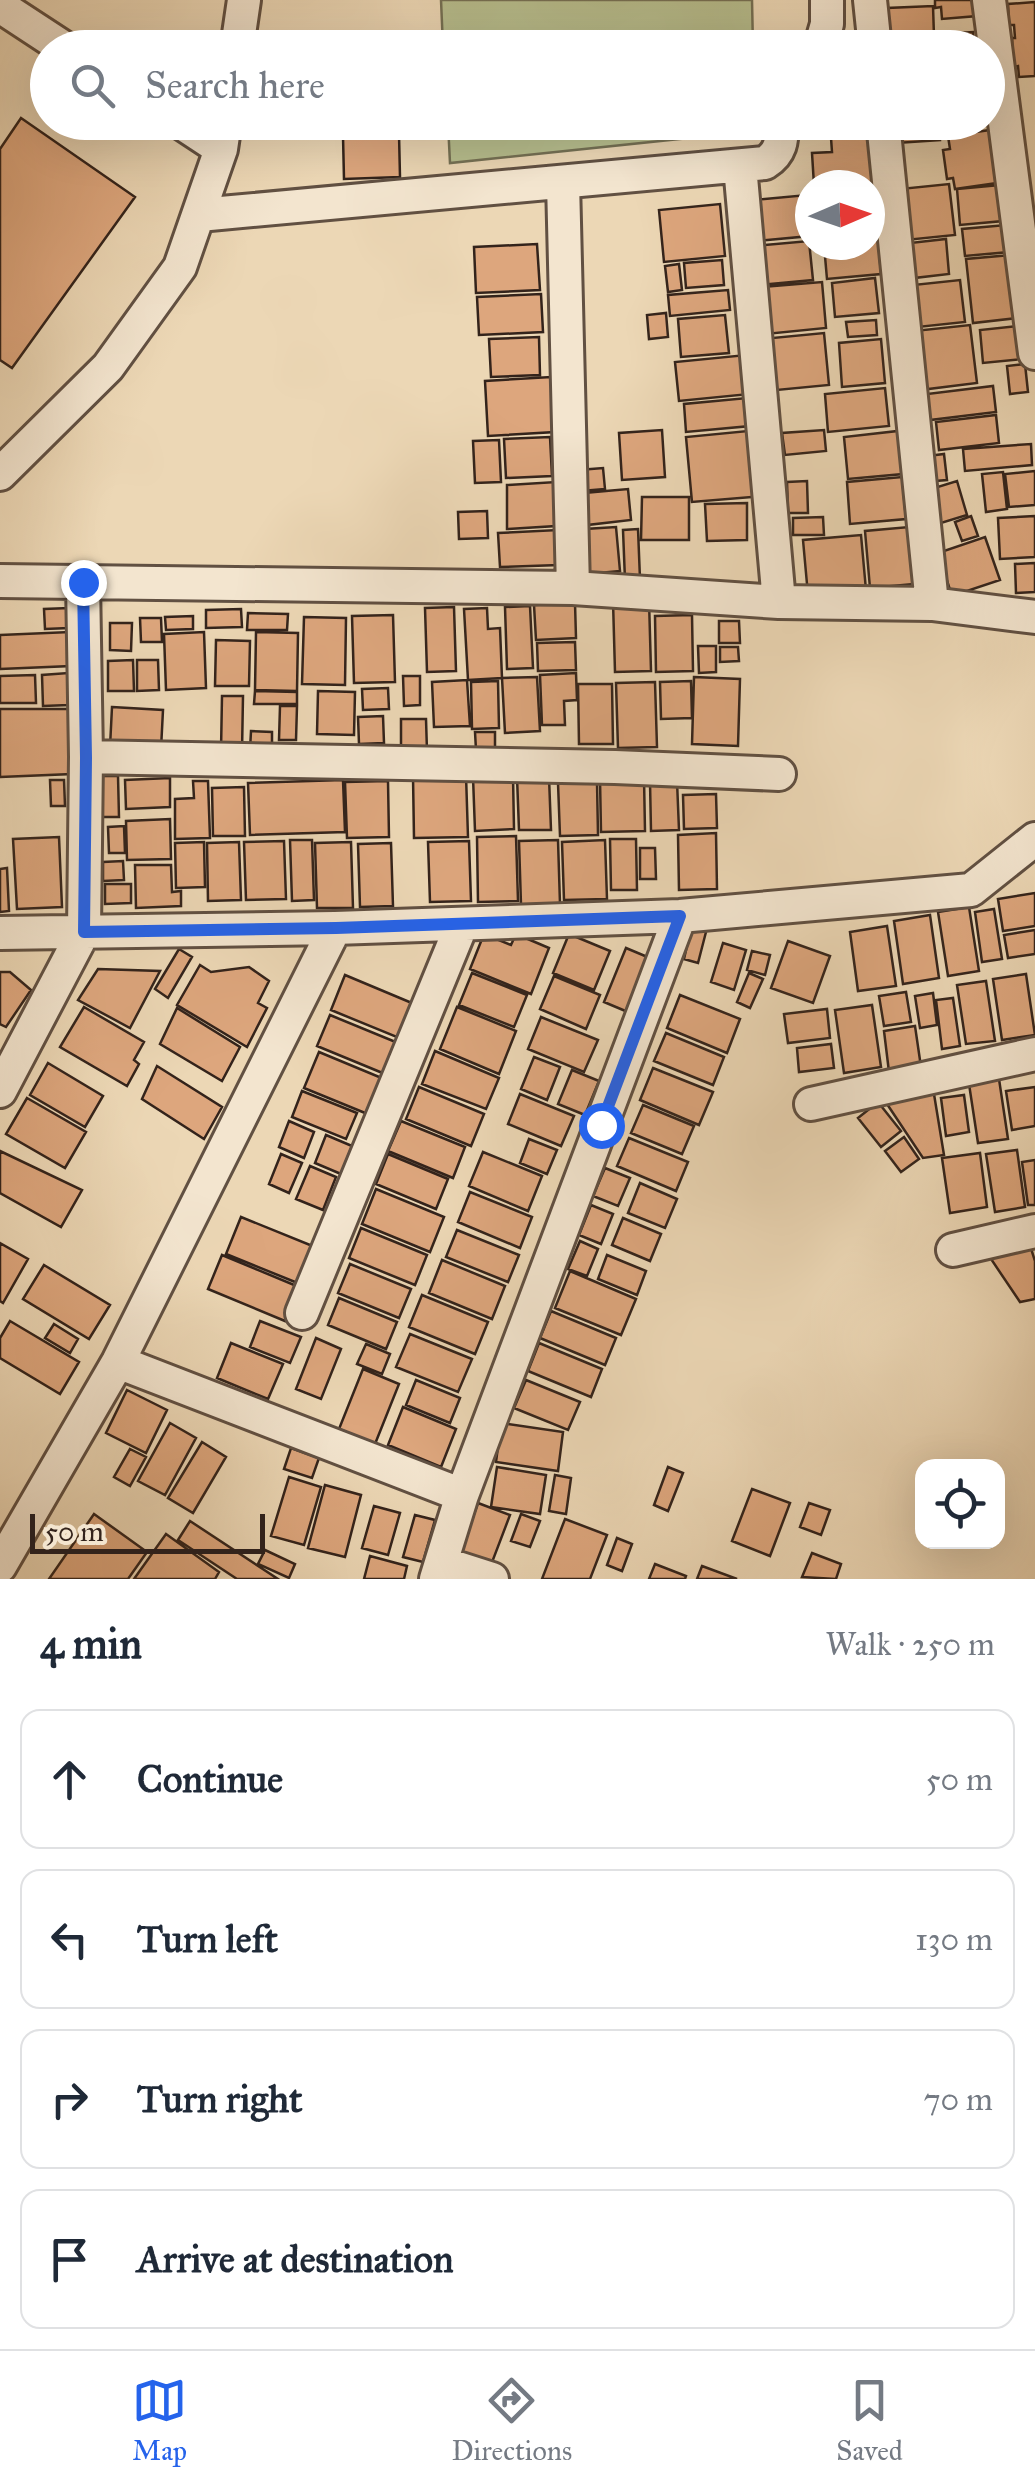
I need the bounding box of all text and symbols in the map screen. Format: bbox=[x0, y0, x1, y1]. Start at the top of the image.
search box bbox=[30, 30, 1005, 140]
icon: search bbox=[65, 58, 120, 113]
text: Search here bbox=[145, 62, 325, 108]
north arrow bbox=[795, 170, 885, 260]
route end bbox=[61, 560, 107, 606]
route start bbox=[579, 1103, 625, 1149]
map controls bbox=[915, 1459, 1005, 1549]
button: locate bbox=[915, 1459, 1005, 1549]
scale bar bbox=[30, 1509, 265, 1554]
text: 50 m bbox=[45, 1514, 104, 1549]
text: 4 min bbox=[40, 1618, 142, 1670]
text: Walk · 250 m bbox=[826, 1625, 995, 1664]
icon: ahead bbox=[42, 1752, 97, 1807]
text: Continue bbox=[137, 1756, 283, 1802]
text: 50 m bbox=[926, 1760, 993, 1799]
icon: left bbox=[42, 1912, 97, 1967]
text: Turn left bbox=[137, 1916, 278, 1962]
text: 130 m bbox=[915, 1920, 993, 1959]
icon: right bbox=[42, 2072, 97, 2127]
text: Turn right bbox=[137, 2076, 303, 2122]
text: 70 m bbox=[924, 2080, 993, 2119]
icon: arrive bbox=[42, 2232, 97, 2287]
text: Arrive at destination bbox=[137, 2236, 454, 2282]
tab: Map bbox=[132, 2373, 187, 2468]
tab: Directions bbox=[451, 2373, 572, 2468]
tab: Saved bbox=[836, 2373, 903, 2468]

